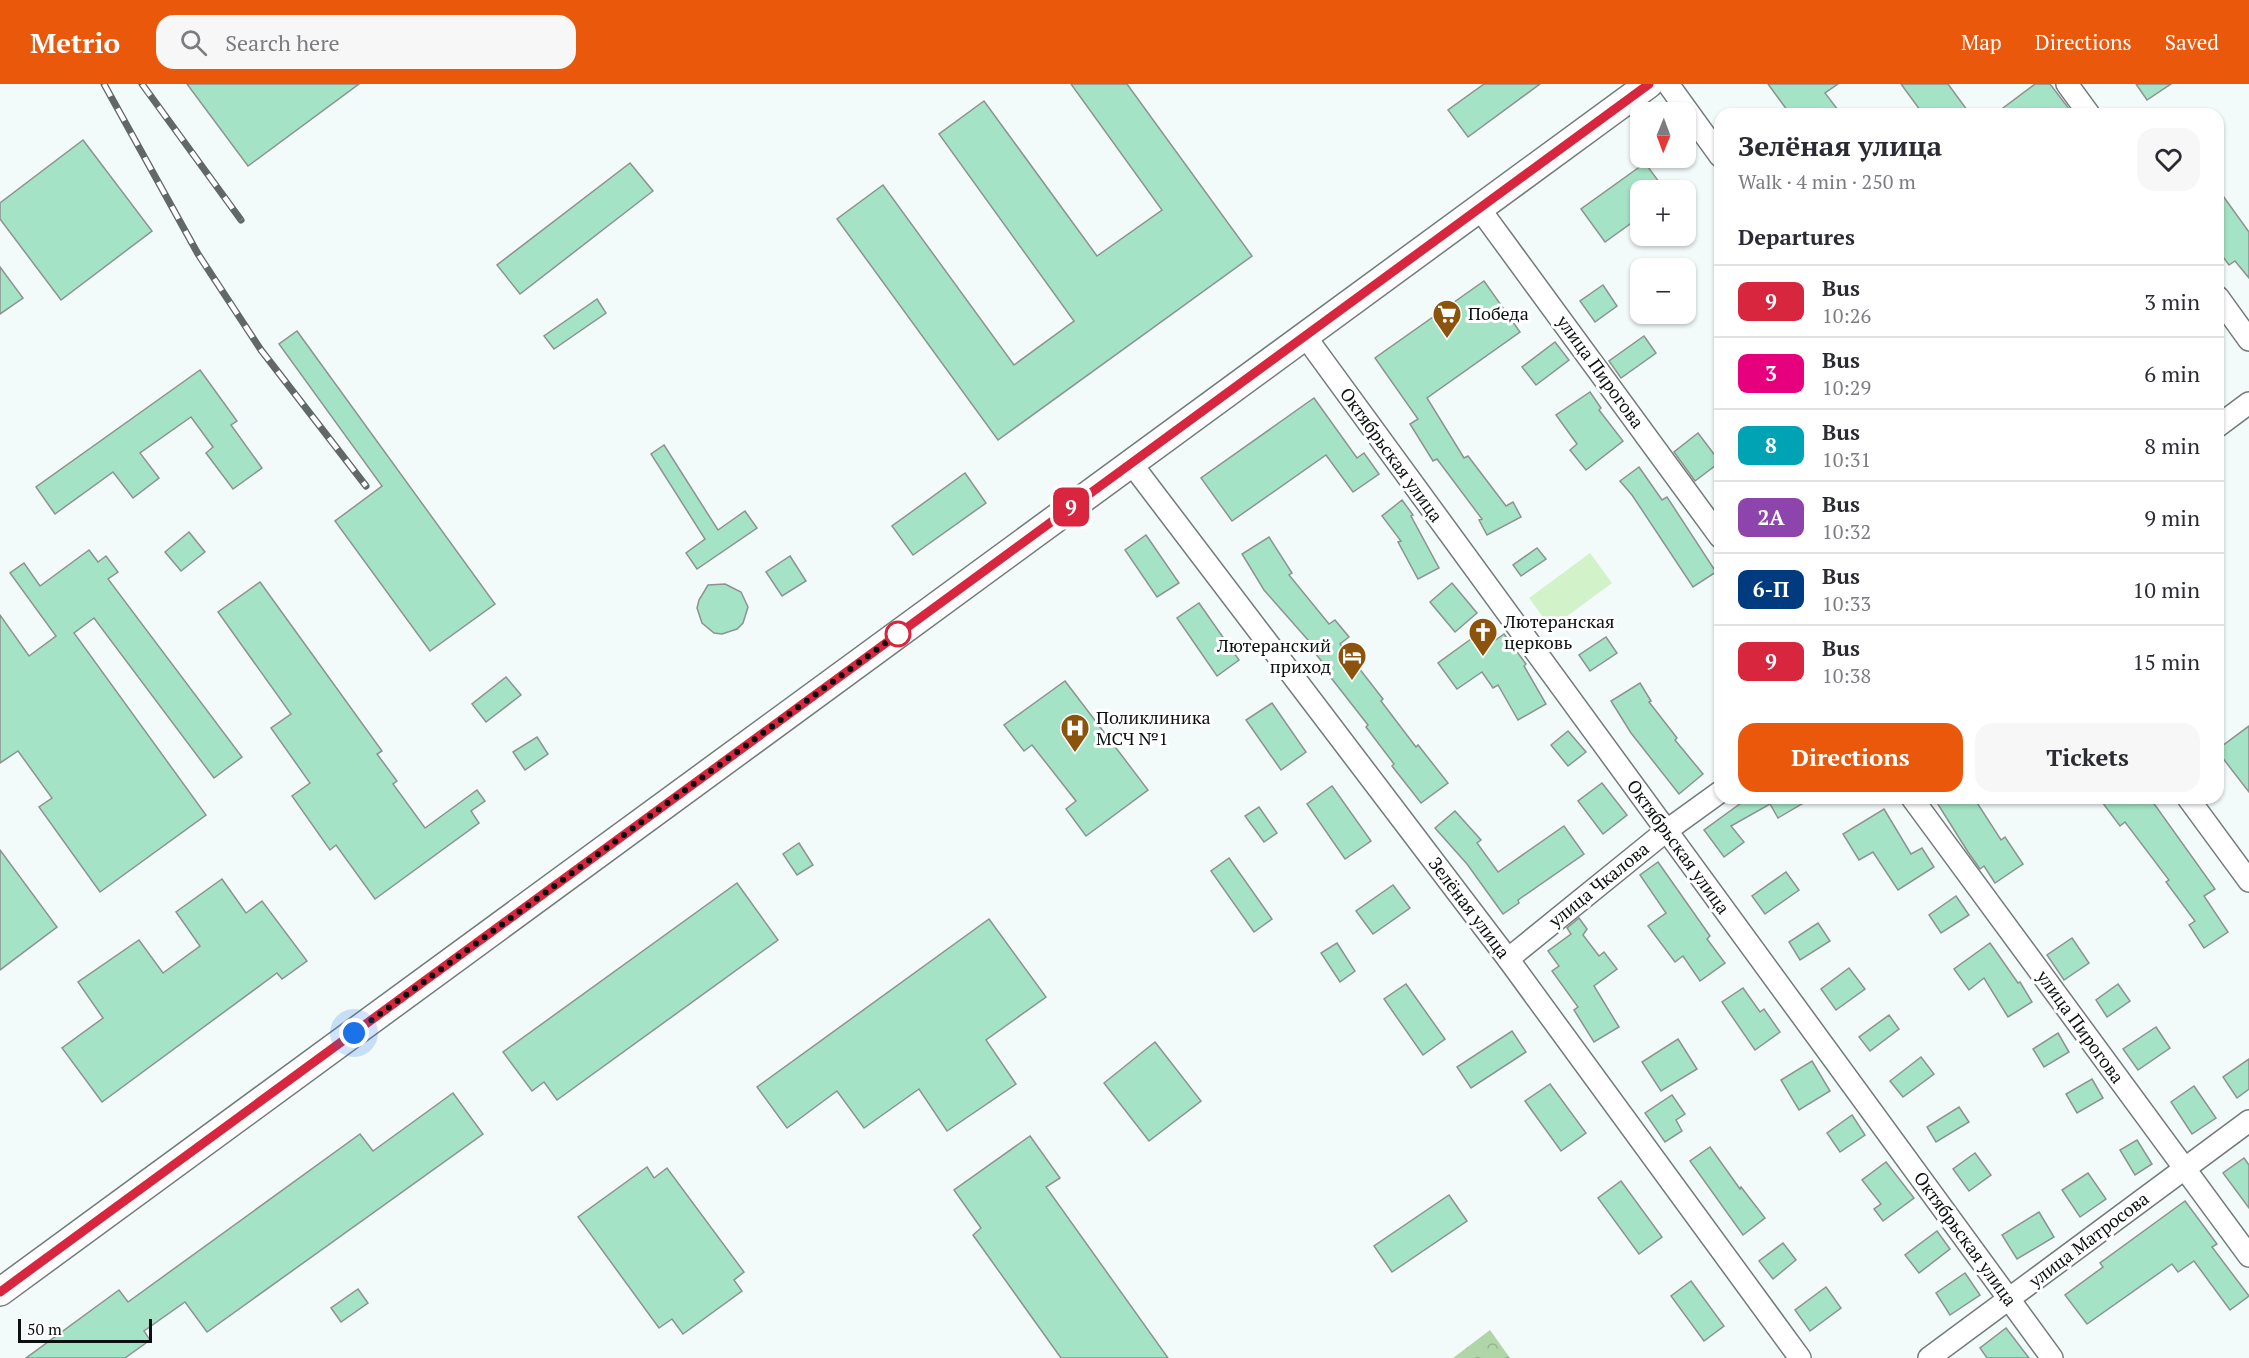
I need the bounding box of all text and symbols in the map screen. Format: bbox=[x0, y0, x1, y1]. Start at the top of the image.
search box bbox=[156, 15, 576, 69]
text: Metrio bbox=[30, 24, 120, 61]
icon: search bbox=[177, 26, 210, 59]
text: Search here bbox=[225, 28, 340, 57]
text: Map bbox=[1961, 28, 2002, 56]
text: Directions bbox=[2035, 28, 2132, 56]
text: Saved bbox=[2165, 28, 2219, 56]
north arrow bbox=[1630, 102, 1696, 168]
map controls bbox=[1630, 102, 1696, 324]
text: Зелёная улица bbox=[1738, 127, 1942, 164]
button: heart bbox=[2137, 128, 2200, 191]
text: Walk · 4 min · 250 m bbox=[1738, 168, 1916, 195]
button: + bbox=[1630, 180, 1696, 246]
text: Departures bbox=[1738, 222, 1855, 251]
button: − bbox=[1630, 258, 1696, 324]
text: Bus bbox=[1822, 273, 1860, 302]
text: 9 bbox=[1765, 287, 1777, 315]
text: 3 min bbox=[2144, 287, 2200, 316]
supermarket icon: Победа bbox=[1431, 298, 1463, 340]
place label: Победа bbox=[1468, 301, 1529, 325]
text: 10:26 bbox=[1822, 302, 1871, 329]
street label: улица Пирогова bbox=[1551, 309, 1650, 433]
text: Bus bbox=[1822, 345, 1860, 374]
text: 3 bbox=[1765, 359, 1777, 387]
text: 6 min bbox=[2144, 359, 2200, 388]
text: 10:29 bbox=[1822, 374, 1871, 401]
street label: Октябрьская улица bbox=[1335, 382, 1449, 526]
text: Bus bbox=[1822, 417, 1860, 446]
text: 8 bbox=[1765, 431, 1777, 459]
text: 8 min bbox=[2144, 431, 2200, 460]
text: 10:31 bbox=[1822, 446, 1871, 473]
line badge: 9 bbox=[1052, 488, 1090, 526]
text: Bus bbox=[1822, 489, 1860, 518]
text: 9 bbox=[1065, 493, 1077, 521]
text: 2А bbox=[1757, 503, 1785, 531]
text: 9 min bbox=[2144, 503, 2200, 532]
text: 10:32 bbox=[1822, 518, 1871, 545]
text: Bus bbox=[1822, 561, 1860, 590]
text: 6-П bbox=[1753, 575, 1789, 603]
text: 10 min bbox=[2133, 575, 2200, 604]
text: 10:33 bbox=[1822, 590, 1871, 617]
place label: Лютеранская церковь bbox=[1503, 609, 1615, 654]
church icon: Лютеранская церковь bbox=[1467, 616, 1499, 658]
unlabelled marker bbox=[885, 621, 911, 647]
place label: Лютеранский приход bbox=[1216, 633, 1331, 678]
text: Bus bbox=[1822, 633, 1860, 662]
hotel icon: Лютеранский приход bbox=[1336, 640, 1368, 682]
text: 9 bbox=[1765, 647, 1777, 675]
text: 15 min bbox=[2133, 647, 2200, 676]
text: 10:38 bbox=[1822, 662, 1871, 689]
place label: Поликлиника МСЧ №1 bbox=[1096, 705, 1211, 750]
hospital icon: Поликлиника МСЧ №1 bbox=[1059, 712, 1091, 754]
button: Directions bbox=[1738, 723, 1963, 792]
button: Tickets bbox=[1975, 723, 2200, 792]
street label: Октябрьская улица bbox=[1622, 774, 1736, 918]
street label: улица Чкалова bbox=[1542, 836, 1654, 933]
street label: Зелёная улица bbox=[1424, 852, 1516, 963]
street label: улица Пирогова bbox=[2031, 964, 2130, 1088]
your location bbox=[339, 1018, 369, 1048]
street label: Октябрьская улица bbox=[1909, 1166, 2023, 1310]
street label: улица Матросова bbox=[2023, 1186, 2153, 1293]
scale bar bbox=[18, 1316, 152, 1344]
text: 50 m bbox=[27, 1318, 62, 1340]

